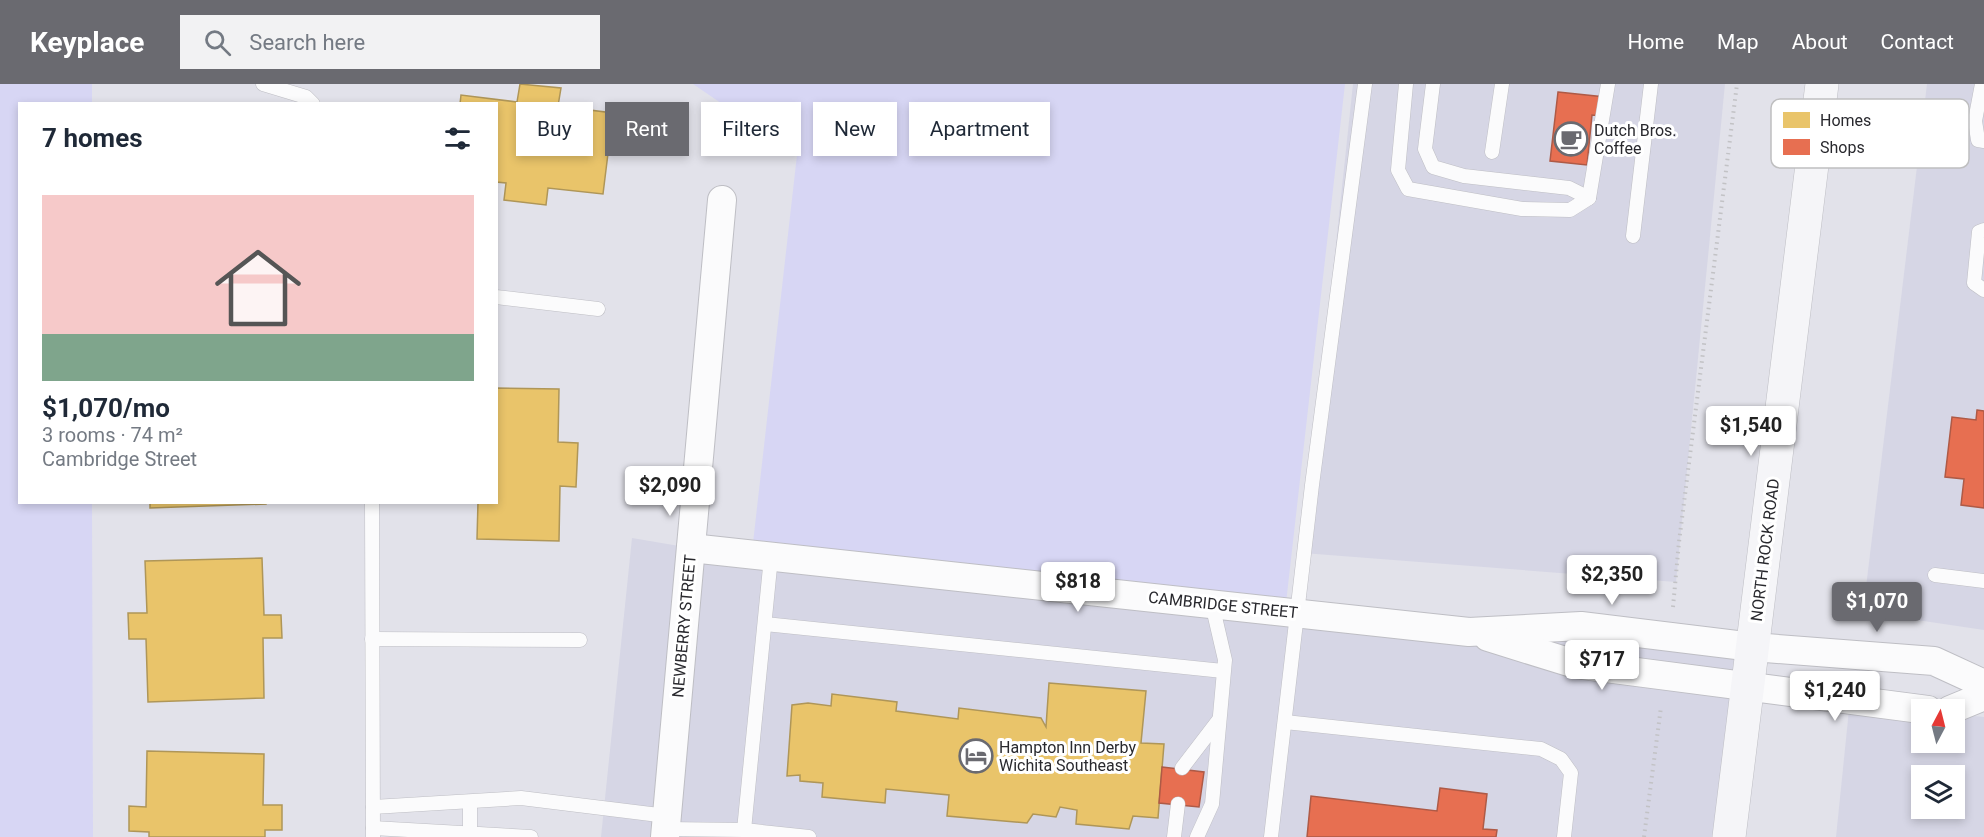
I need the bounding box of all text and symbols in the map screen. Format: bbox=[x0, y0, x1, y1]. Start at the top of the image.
search box bbox=[180, 15, 600, 69]
text: Keyplace bbox=[30, 26, 144, 59]
icon: search bbox=[201, 26, 234, 59]
text: Search here bbox=[249, 30, 365, 55]
text: Home bbox=[1628, 30, 1684, 54]
text: Map bbox=[1717, 30, 1759, 54]
text: About bbox=[1792, 30, 1848, 54]
text: Contact bbox=[1881, 30, 1954, 54]
legend bbox=[1771, 99, 1969, 168]
chip: Buy bbox=[516, 102, 593, 156]
chip: Rent bbox=[605, 102, 689, 156]
chip: Filters bbox=[701, 102, 801, 156]
chip: New bbox=[813, 102, 897, 156]
chip: Apartment bbox=[909, 102, 1050, 156]
text: Homes bbox=[1820, 111, 1871, 130]
cafe icon: Dutch Bros. Coffee bbox=[1553, 121, 1589, 157]
place label: Dutch Bros. Coffee bbox=[1594, 121, 1677, 158]
icon: filters bbox=[441, 122, 474, 155]
text: 7 homes bbox=[42, 123, 143, 153]
text: Shops bbox=[1820, 138, 1865, 157]
icon: home bbox=[204, 234, 312, 342]
text: $1,070/mo bbox=[42, 393, 170, 423]
pin: $1,540 bbox=[1702, 406, 1800, 457]
text: $1,540 bbox=[1720, 413, 1782, 437]
text: 3 rooms · 74 m² bbox=[42, 423, 183, 447]
text: Cambridge Street bbox=[42, 447, 197, 471]
pin: $2,090 bbox=[621, 466, 719, 517]
text: $2,090 bbox=[639, 473, 701, 497]
street label: NORTH ROCK ROAD bbox=[1747, 478, 1783, 622]
street label: NEWBERRY STREET bbox=[668, 553, 700, 698]
pin: $2,350 bbox=[1563, 555, 1661, 606]
pin: $818 bbox=[1042, 562, 1114, 613]
text: $2,350 bbox=[1581, 562, 1643, 586]
text: $818 bbox=[1055, 569, 1101, 593]
pin: $1,070 bbox=[1828, 582, 1926, 633]
street label: CAMBRIDGE STREET bbox=[1147, 588, 1299, 622]
text: $1,070 bbox=[1846, 589, 1908, 613]
pin: $717 bbox=[1566, 640, 1638, 691]
text: $717 bbox=[1579, 647, 1625, 671]
pin: $1,240 bbox=[1786, 671, 1884, 722]
text: $1,240 bbox=[1804, 678, 1866, 702]
north arrow bbox=[1911, 699, 1965, 753]
map controls bbox=[1911, 699, 1965, 819]
hotel icon: Hampton Inn Derby Wichita Southeast bbox=[958, 738, 994, 774]
place label: Hampton Inn Derby Wichita Southeast bbox=[999, 738, 1136, 775]
button: layers bbox=[1911, 765, 1965, 819]

